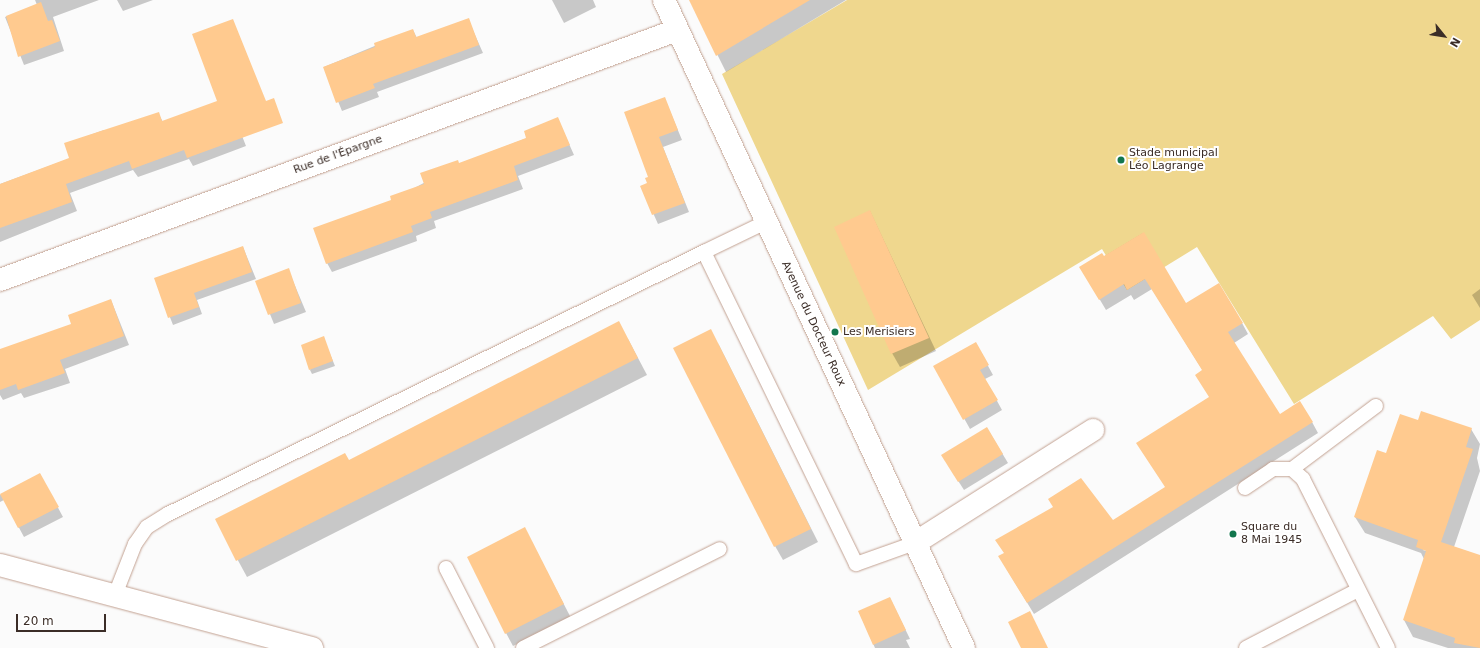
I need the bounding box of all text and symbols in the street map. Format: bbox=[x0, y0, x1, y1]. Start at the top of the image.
north arrow bbox=[1424, 16, 1464, 56]
text: N bbox=[1447, 35, 1463, 49]
street label: Rue de l'Épargne bbox=[292, 133, 384, 177]
place label: Stade municipal Léo Lagrange bbox=[1129, 147, 1218, 173]
marker: Stade municipal Léo Lagrange bbox=[1116, 155, 1126, 165]
street label: Avenue du Docteur Roux bbox=[778, 259, 848, 389]
place label: Les Merisiers bbox=[843, 325, 915, 339]
marker: Les Merisiers bbox=[830, 327, 840, 337]
place label: Square du 8 Mai 1945 bbox=[1241, 521, 1302, 547]
marker: Square du 8 Mai 1945 bbox=[1228, 529, 1238, 539]
scale bar bbox=[18, 606, 108, 632]
text: 20 m bbox=[23, 614, 54, 628]

